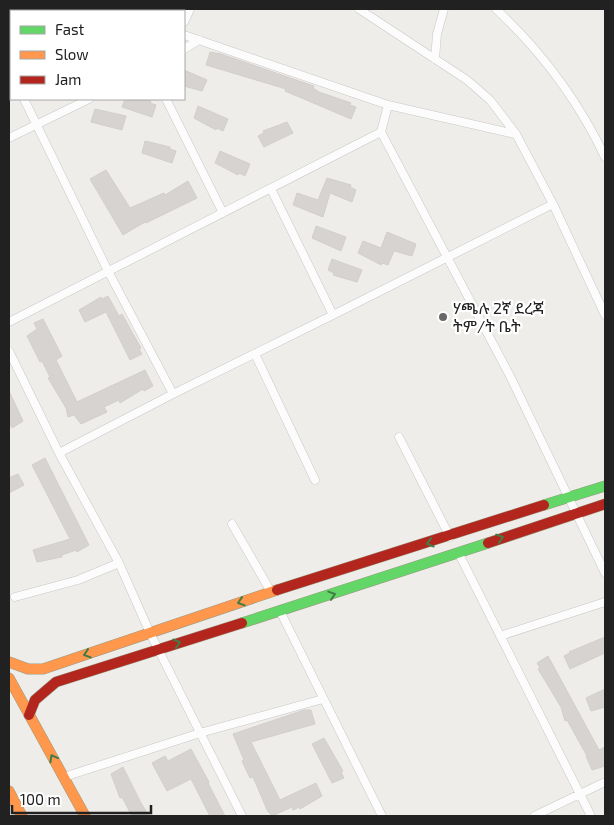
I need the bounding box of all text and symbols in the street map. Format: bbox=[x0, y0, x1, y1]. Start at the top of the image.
legend bbox=[10, 10, 185, 100]
text: Fast bbox=[55, 20, 85, 38]
text: Slow bbox=[55, 45, 89, 63]
text: Jam bbox=[55, 70, 81, 88]
place label: ሃጫሉ 2ኛ ደረጃ ትም/ት ቤት bbox=[453, 298, 544, 335]
marker: ሃጫሉ 2ኛ ደረጃ ትም/ት ቤት bbox=[437, 311, 449, 323]
one-way arrow bbox=[495, 534, 503, 544]
one-way arrow bbox=[426, 538, 434, 548]
one-way arrow bbox=[327, 590, 336, 600]
one-way arrow bbox=[238, 597, 246, 607]
one-way arrow bbox=[172, 638, 180, 648]
one-way arrow bbox=[83, 648, 92, 658]
one-way arrow bbox=[49, 755, 59, 764]
scale bar bbox=[12, 782, 151, 814]
text: 100 m bbox=[20, 790, 61, 808]

